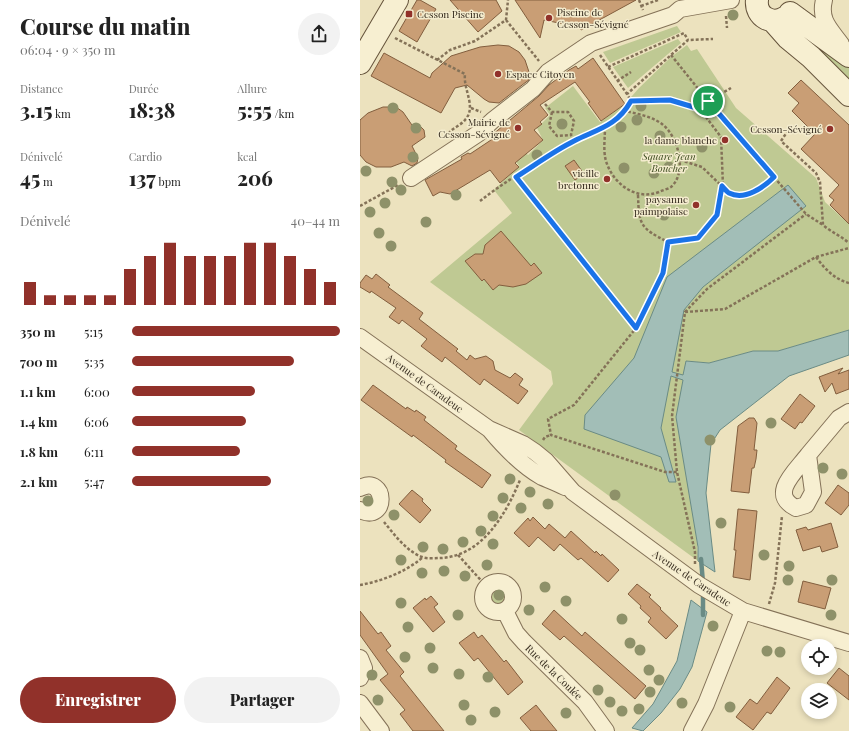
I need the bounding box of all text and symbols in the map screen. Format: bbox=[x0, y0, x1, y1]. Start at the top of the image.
place label: Piscine de Cesson-Sévigné bbox=[557, 5, 629, 31]
place label: Cesson Piscine bbox=[417, 7, 484, 21]
marker: Cesson Piscine bbox=[404, 9, 414, 19]
text: Course du matin bbox=[20, 11, 190, 41]
button: share bbox=[298, 13, 340, 55]
marker: Piscine de Cesson-Sévigné bbox=[544, 13, 554, 23]
text: 06:04 · 9 × 350 m bbox=[20, 41, 116, 58]
place label: Espace Citoyen bbox=[506, 67, 575, 81]
marker: Espace Citoyen bbox=[493, 69, 503, 79]
text: Distance bbox=[20, 81, 63, 96]
text: Durée bbox=[129, 81, 159, 96]
text: Allure bbox=[237, 81, 267, 96]
pin bbox=[691, 84, 725, 118]
icon: arrive bbox=[697, 90, 719, 112]
text: 3.15 bbox=[20, 96, 53, 123]
text: 18:38 bbox=[129, 96, 175, 123]
text: 5:55 bbox=[237, 96, 272, 123]
text: km bbox=[53, 106, 71, 121]
text: /km bbox=[272, 106, 294, 121]
place label: Mairie de Cesson-Sévigné bbox=[438, 115, 510, 141]
place label: Cesson-Sévigné bbox=[750, 122, 822, 136]
marker: Mairie de Cesson-Sévigné bbox=[513, 123, 523, 133]
marker: Cesson-Sévigné bbox=[825, 124, 835, 134]
place label: la dame blanche bbox=[644, 133, 717, 147]
marker: la dame blanche bbox=[720, 135, 730, 145]
text: Dénivelé bbox=[20, 149, 63, 164]
text: Cardio bbox=[129, 149, 162, 164]
text: kcal bbox=[237, 149, 257, 164]
park label: Square Jean Boucher bbox=[641, 149, 696, 175]
text: 45 bbox=[20, 164, 40, 191]
text: 137 bbox=[129, 164, 156, 191]
text: 206 bbox=[237, 164, 273, 191]
place label: vieille bretonne bbox=[558, 166, 599, 192]
text: m bbox=[40, 174, 53, 189]
text: bpm bbox=[156, 174, 181, 189]
marker: vieille bretonne bbox=[602, 174, 612, 184]
place label: paysanne paimpolaise bbox=[634, 192, 688, 218]
marker: paysanne paimpolaise bbox=[691, 200, 701, 210]
text: Dénivelé bbox=[20, 212, 71, 229]
text: 40–44 m bbox=[291, 212, 340, 229]
text: 350 m bbox=[20, 323, 56, 340]
text: 5:15 bbox=[84, 323, 103, 340]
street label: Avenue de Caradeuc bbox=[383, 350, 466, 416]
text: 700 m bbox=[20, 353, 57, 370]
text: 5:35 bbox=[84, 353, 104, 370]
text: 1.1 km bbox=[20, 383, 56, 400]
text: 6:00 bbox=[84, 383, 110, 400]
text: 1.4 km bbox=[20, 413, 57, 430]
text: 6:06 bbox=[84, 413, 109, 430]
text: 1.8 km bbox=[20, 443, 58, 460]
text: 6:11 bbox=[84, 443, 104, 460]
text: 2.1 km bbox=[20, 473, 58, 490]
text: 5:47 bbox=[84, 473, 104, 490]
street label: Avenue de Caradeuc bbox=[649, 546, 734, 610]
map controls bbox=[801, 639, 837, 719]
button: locate bbox=[801, 639, 837, 675]
street label: Rue de la Coulée bbox=[522, 641, 586, 703]
button: Enregistrer bbox=[20, 677, 176, 723]
button: Partager bbox=[184, 677, 340, 723]
button: layers bbox=[801, 683, 837, 719]

